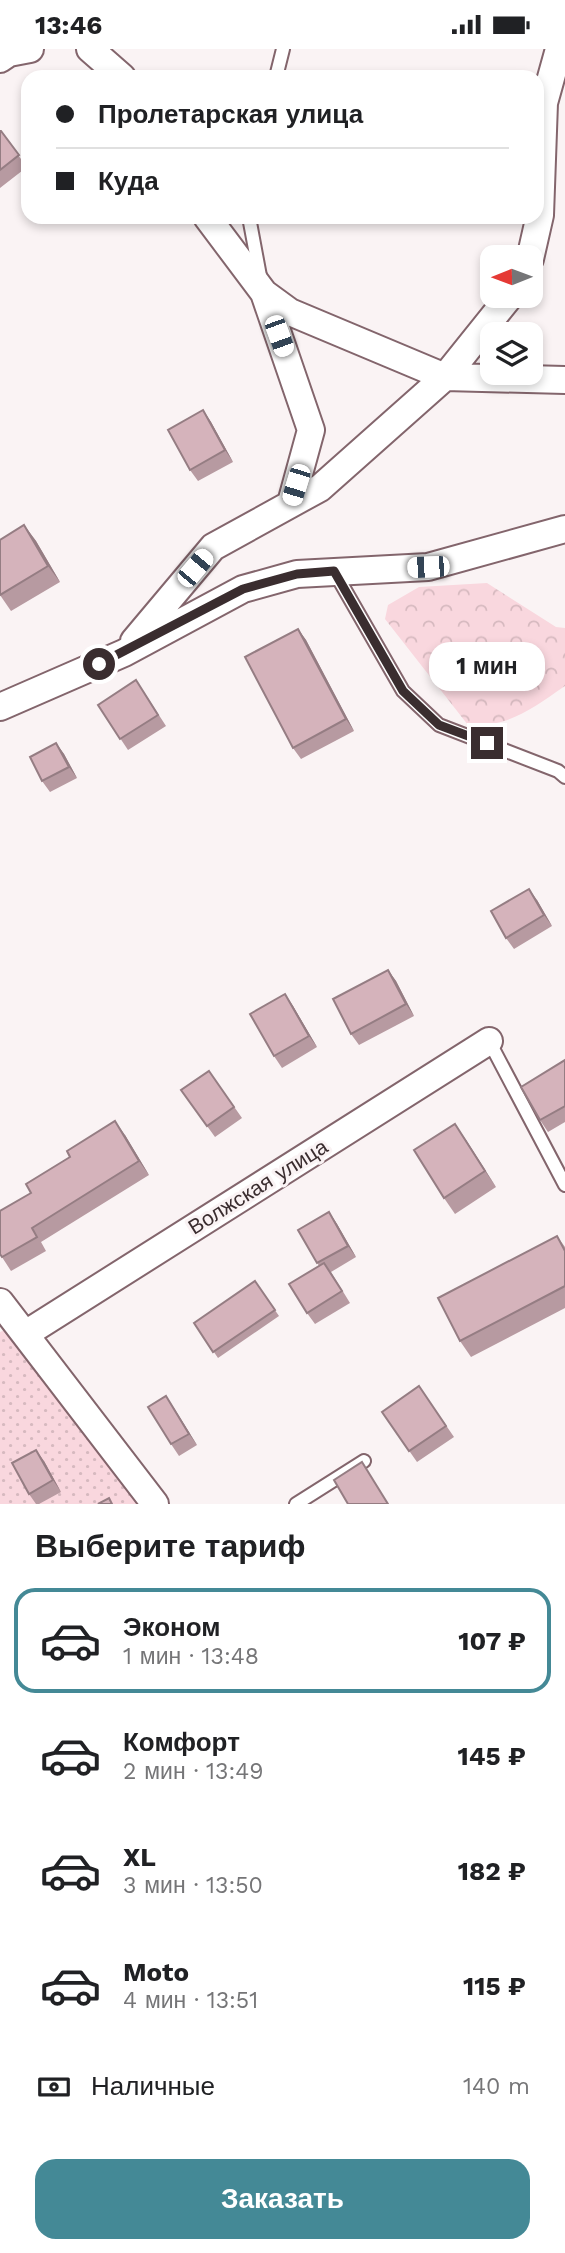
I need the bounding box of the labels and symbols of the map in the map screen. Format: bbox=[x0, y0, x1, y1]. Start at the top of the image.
north arrow bbox=[480, 245, 542, 308]
car bbox=[262, 313, 297, 359]
car bbox=[280, 462, 313, 508]
car bbox=[174, 545, 217, 591]
car bbox=[407, 556, 450, 578]
callout: 1 мин bbox=[429, 641, 545, 691]
route start bbox=[83, 648, 115, 680]
route end bbox=[471, 727, 503, 759]
street label: Волжская улица bbox=[183, 1134, 332, 1239]

